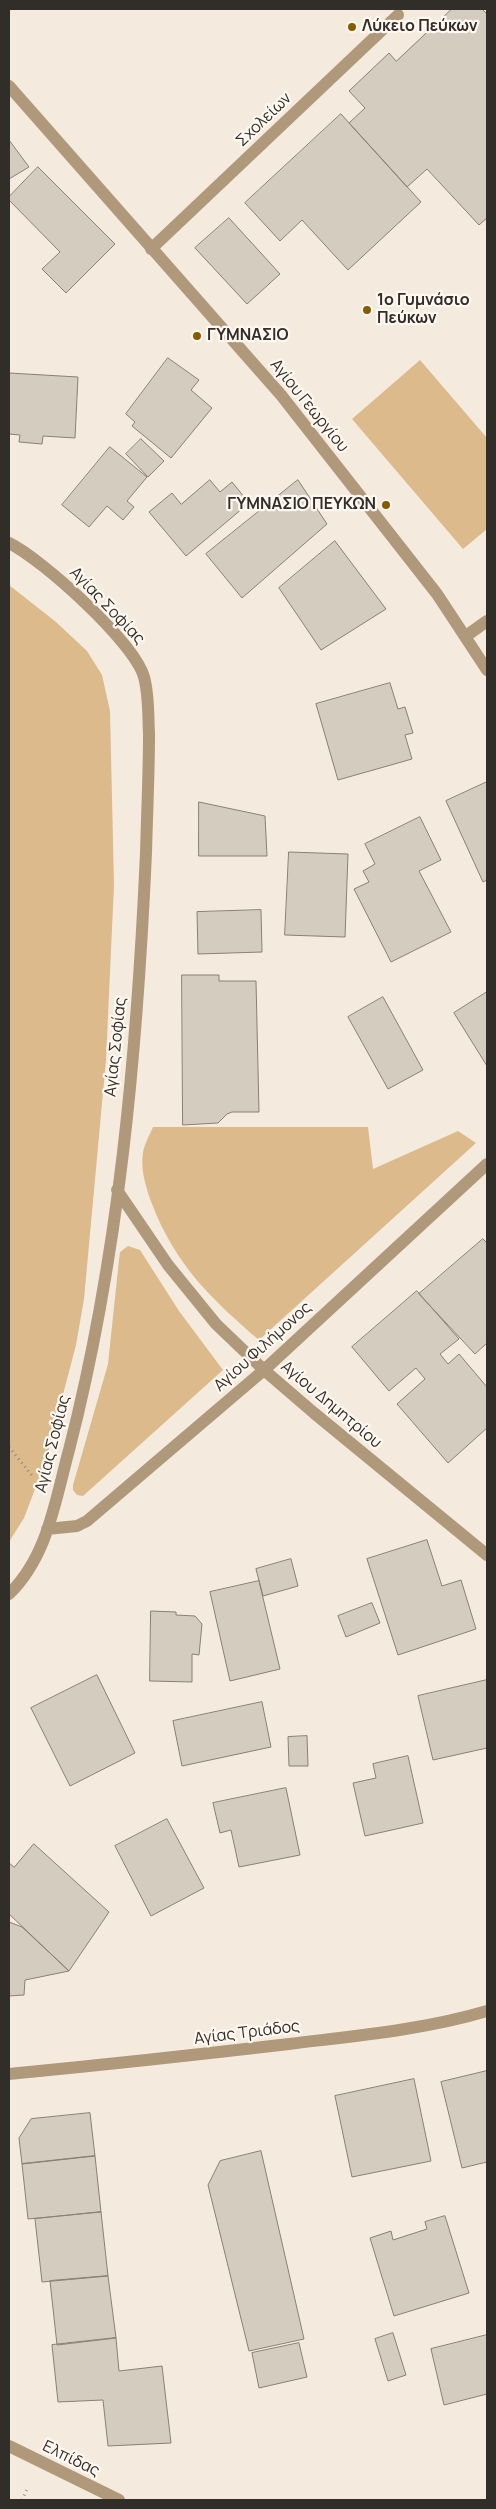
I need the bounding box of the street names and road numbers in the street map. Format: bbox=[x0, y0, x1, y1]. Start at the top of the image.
street label: Σχολείων bbox=[232, 89, 296, 151]
street label: Αγίου Γεωργίου bbox=[266, 356, 352, 456]
street label: Αγίας Σοφίας bbox=[65, 563, 149, 649]
street label: Αγίας Σοφίας bbox=[101, 996, 131, 1098]
street label: Αγίου Φιλήμονος bbox=[210, 1298, 316, 1396]
street label: Αγίου Δημητρίου bbox=[277, 1357, 385, 1453]
street label: Αγίας Σοφίας bbox=[32, 1393, 74, 1495]
street label: Αγίας Τριάδος bbox=[193, 2017, 301, 2049]
street label: Ελπίδας bbox=[39, 2437, 103, 2481]

